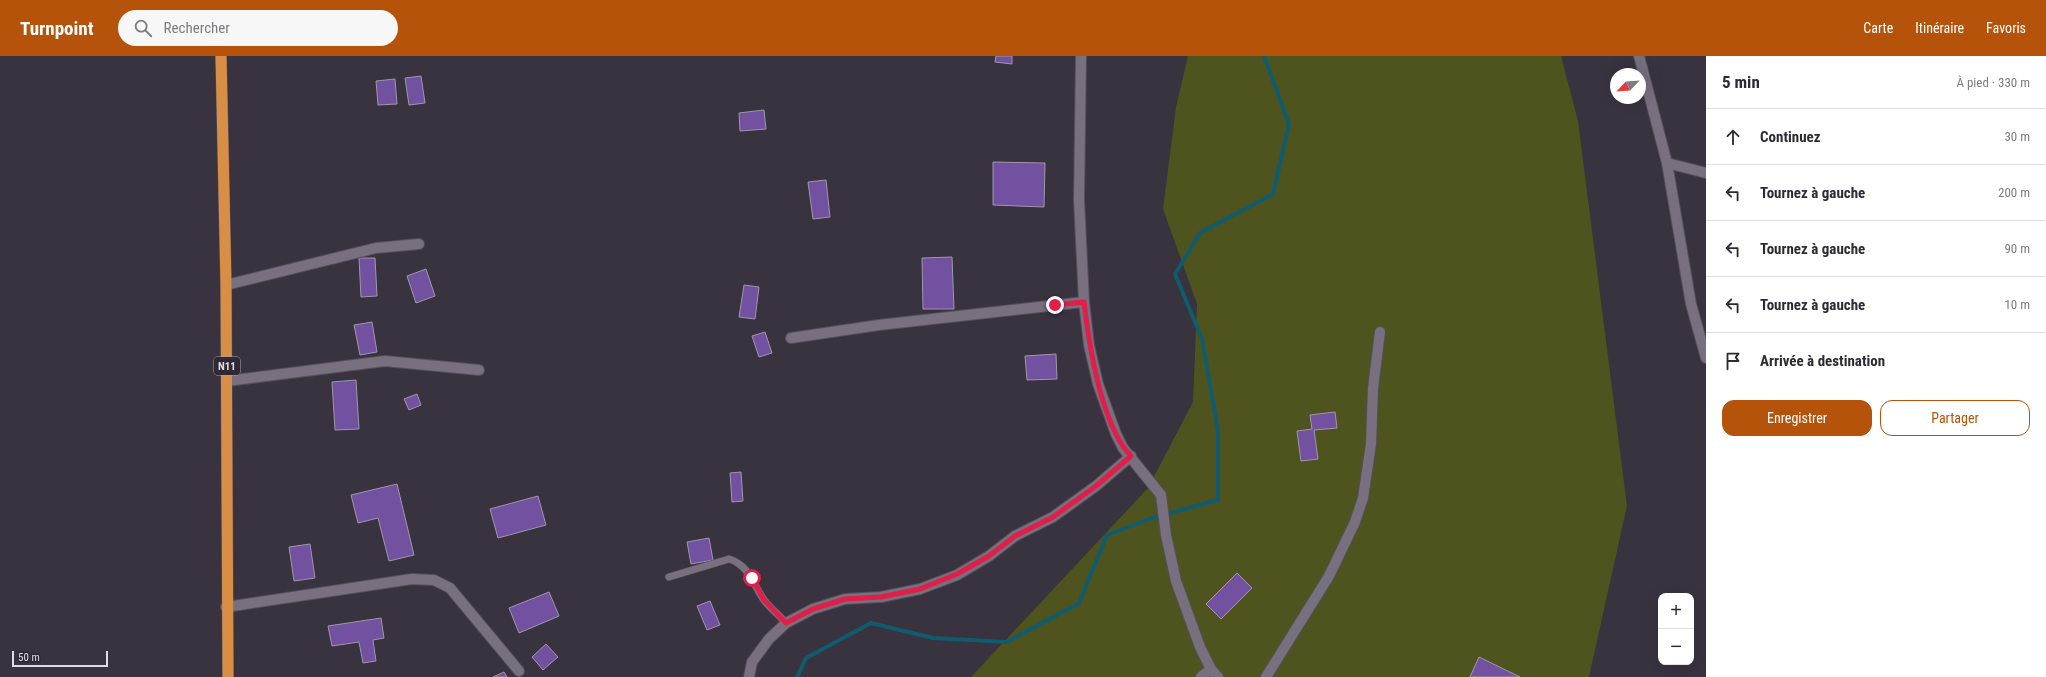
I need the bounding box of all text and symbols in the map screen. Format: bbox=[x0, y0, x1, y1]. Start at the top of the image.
search box bbox=[118, 10, 398, 46]
text: Turnpoint bbox=[20, 17, 94, 40]
icon: search bbox=[132, 17, 154, 39]
text: Rechercher bbox=[164, 19, 230, 37]
text: Carte bbox=[1863, 20, 1893, 36]
text: Itinéraire bbox=[1915, 20, 1964, 36]
text: Favoris bbox=[1986, 20, 2026, 36]
north arrow bbox=[1610, 68, 1646, 104]
text: 5 min bbox=[1722, 72, 1760, 92]
text: À pied · 330 m bbox=[1956, 75, 2030, 90]
icon: ahead bbox=[1722, 126, 1744, 148]
text: Continuez bbox=[1760, 128, 1821, 146]
text: 30 m bbox=[2004, 129, 2030, 144]
icon: left bbox=[1722, 182, 1744, 204]
text: Tournez à gauche bbox=[1760, 184, 1865, 202]
text: 200 m bbox=[1998, 185, 2030, 200]
icon: left bbox=[1722, 238, 1744, 260]
text: Tournez à gauche bbox=[1760, 240, 1865, 258]
text: 90 m bbox=[2004, 241, 2030, 256]
icon: left bbox=[1722, 294, 1744, 316]
route end bbox=[1046, 296, 1064, 314]
text: Tournez à gauche bbox=[1760, 296, 1865, 314]
text: 10 m bbox=[2004, 297, 2030, 312]
icon: arrive bbox=[1722, 350, 1744, 372]
text: Arrivée à destination bbox=[1760, 352, 1885, 370]
road number: N11 bbox=[214, 357, 240, 375]
button: Enregistrer bbox=[1722, 400, 1872, 436]
button: Partager bbox=[1880, 400, 2030, 436]
route start bbox=[743, 569, 761, 587]
map controls bbox=[1658, 593, 1694, 665]
button: + bbox=[1658, 593, 1694, 629]
button: − bbox=[1658, 629, 1694, 665]
scale bar bbox=[12, 649, 108, 668]
text: 50 m bbox=[18, 651, 40, 664]

